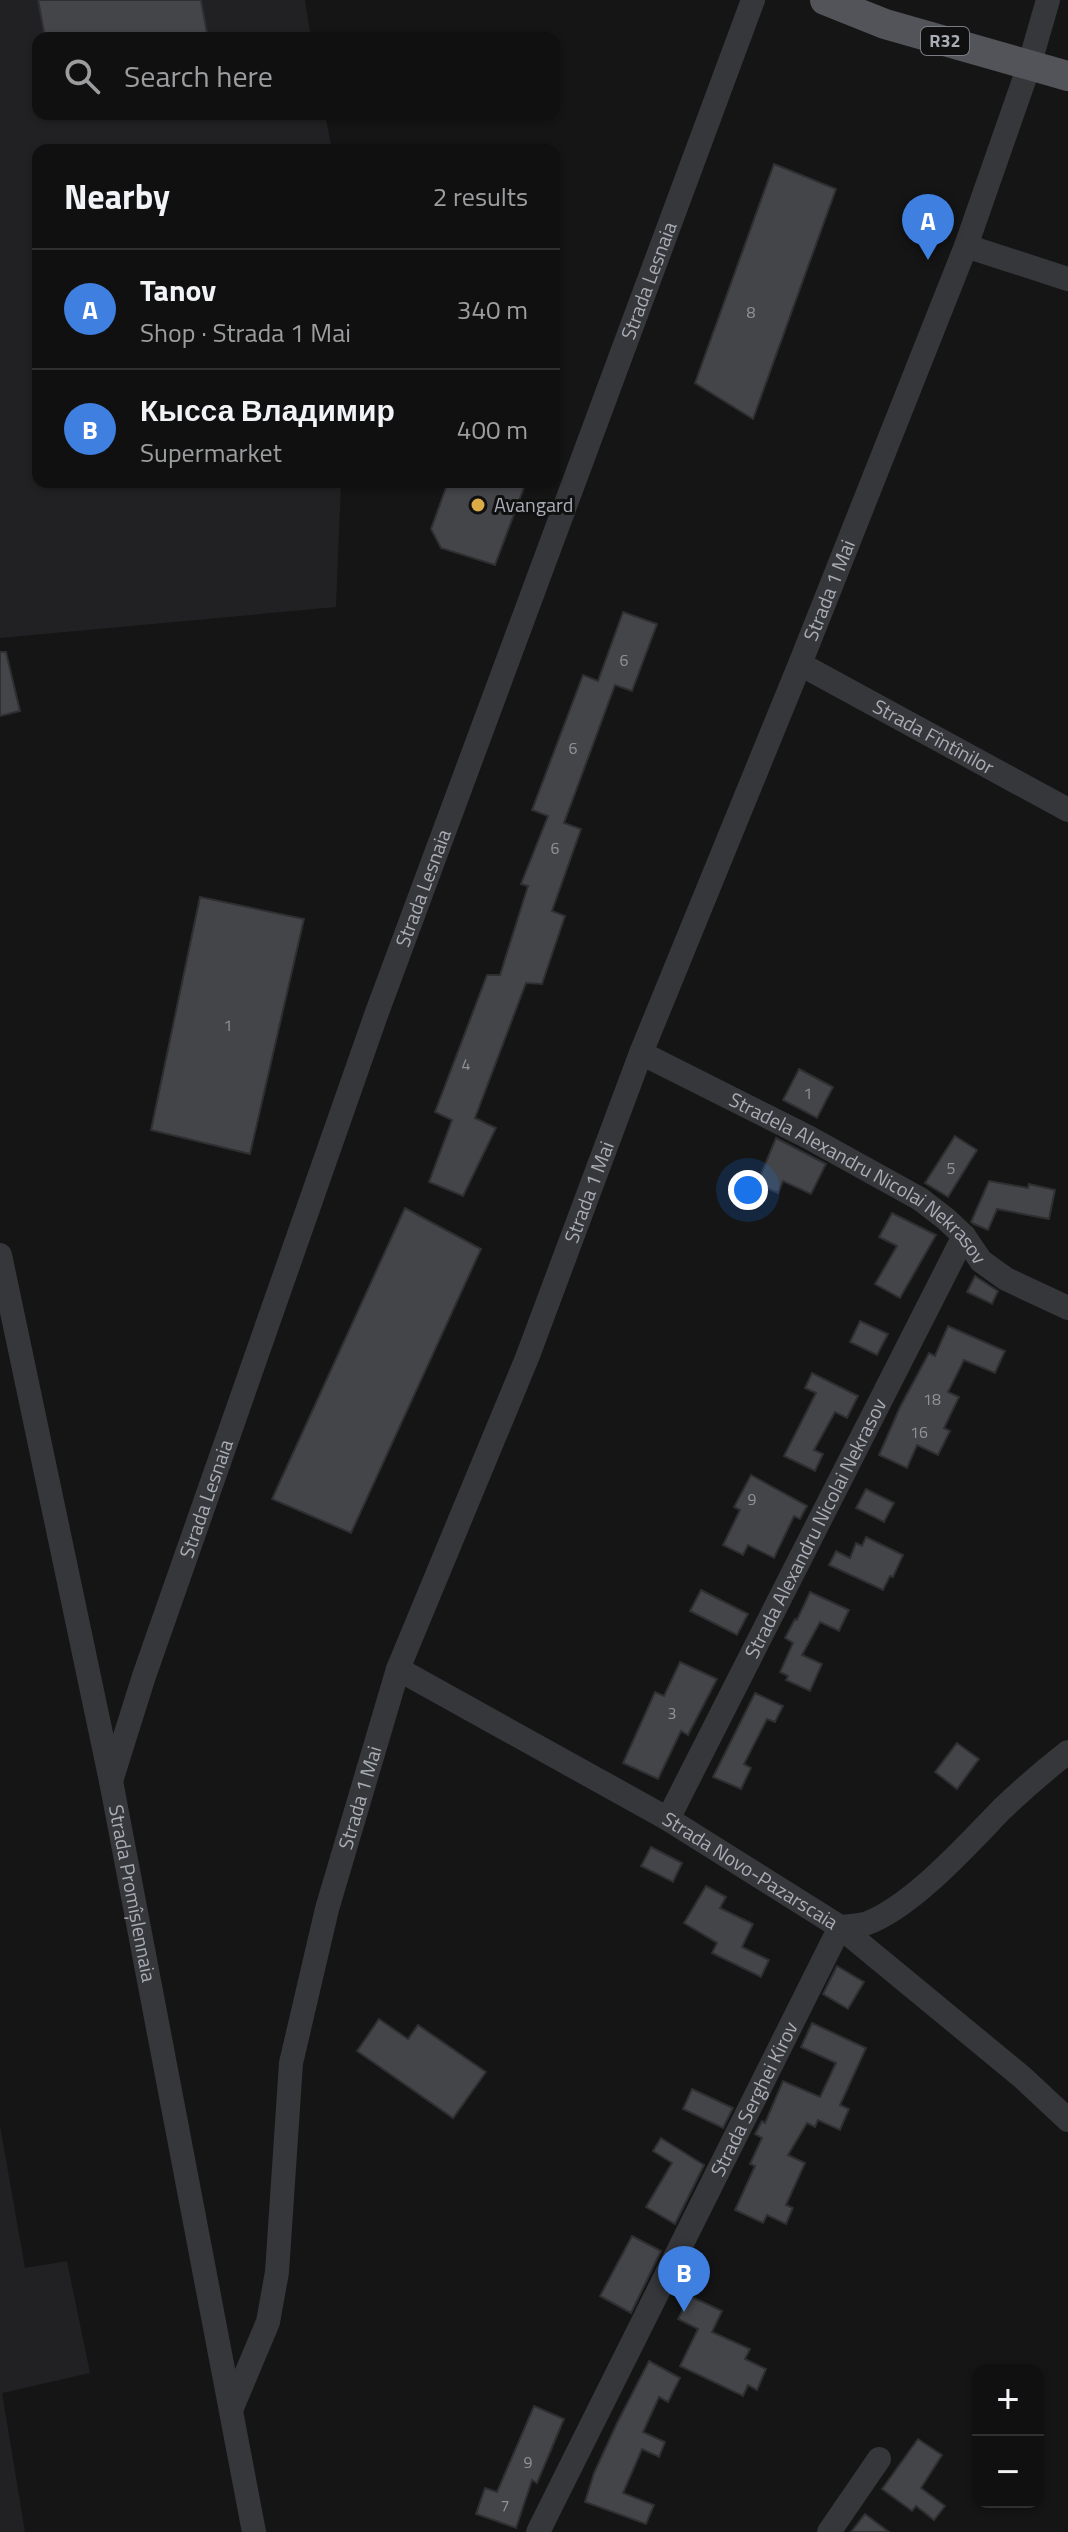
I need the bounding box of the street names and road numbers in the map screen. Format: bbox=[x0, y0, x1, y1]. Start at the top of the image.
road number: R32 bbox=[921, 27, 969, 55]
street label: Strada Lesnaia bbox=[612, 217, 684, 344]
street label: Strada 1 Mai bbox=[795, 535, 863, 645]
street label: Strada Fîntînilor bbox=[867, 691, 1000, 782]
street label: Strada Lesnaia bbox=[387, 824, 459, 951]
street label: Stradela Alexandru Nicolai Nekrasov bbox=[724, 1084, 995, 1270]
street label: Strada 1 Mai bbox=[555, 1137, 622, 1247]
street label: Strada Alexandru Nicolai Nekrasov bbox=[736, 1392, 894, 1664]
street label: Strada Lesnaia bbox=[171, 1435, 241, 1562]
street label: Strada 1 Mai bbox=[329, 1742, 389, 1853]
street label: Strada Promîșlennaia bbox=[101, 1802, 165, 1985]
street label: Strada Novo-Pazarscaia bbox=[656, 1803, 845, 1937]
street label: Strada Serghei Kirov bbox=[702, 2015, 806, 2182]

